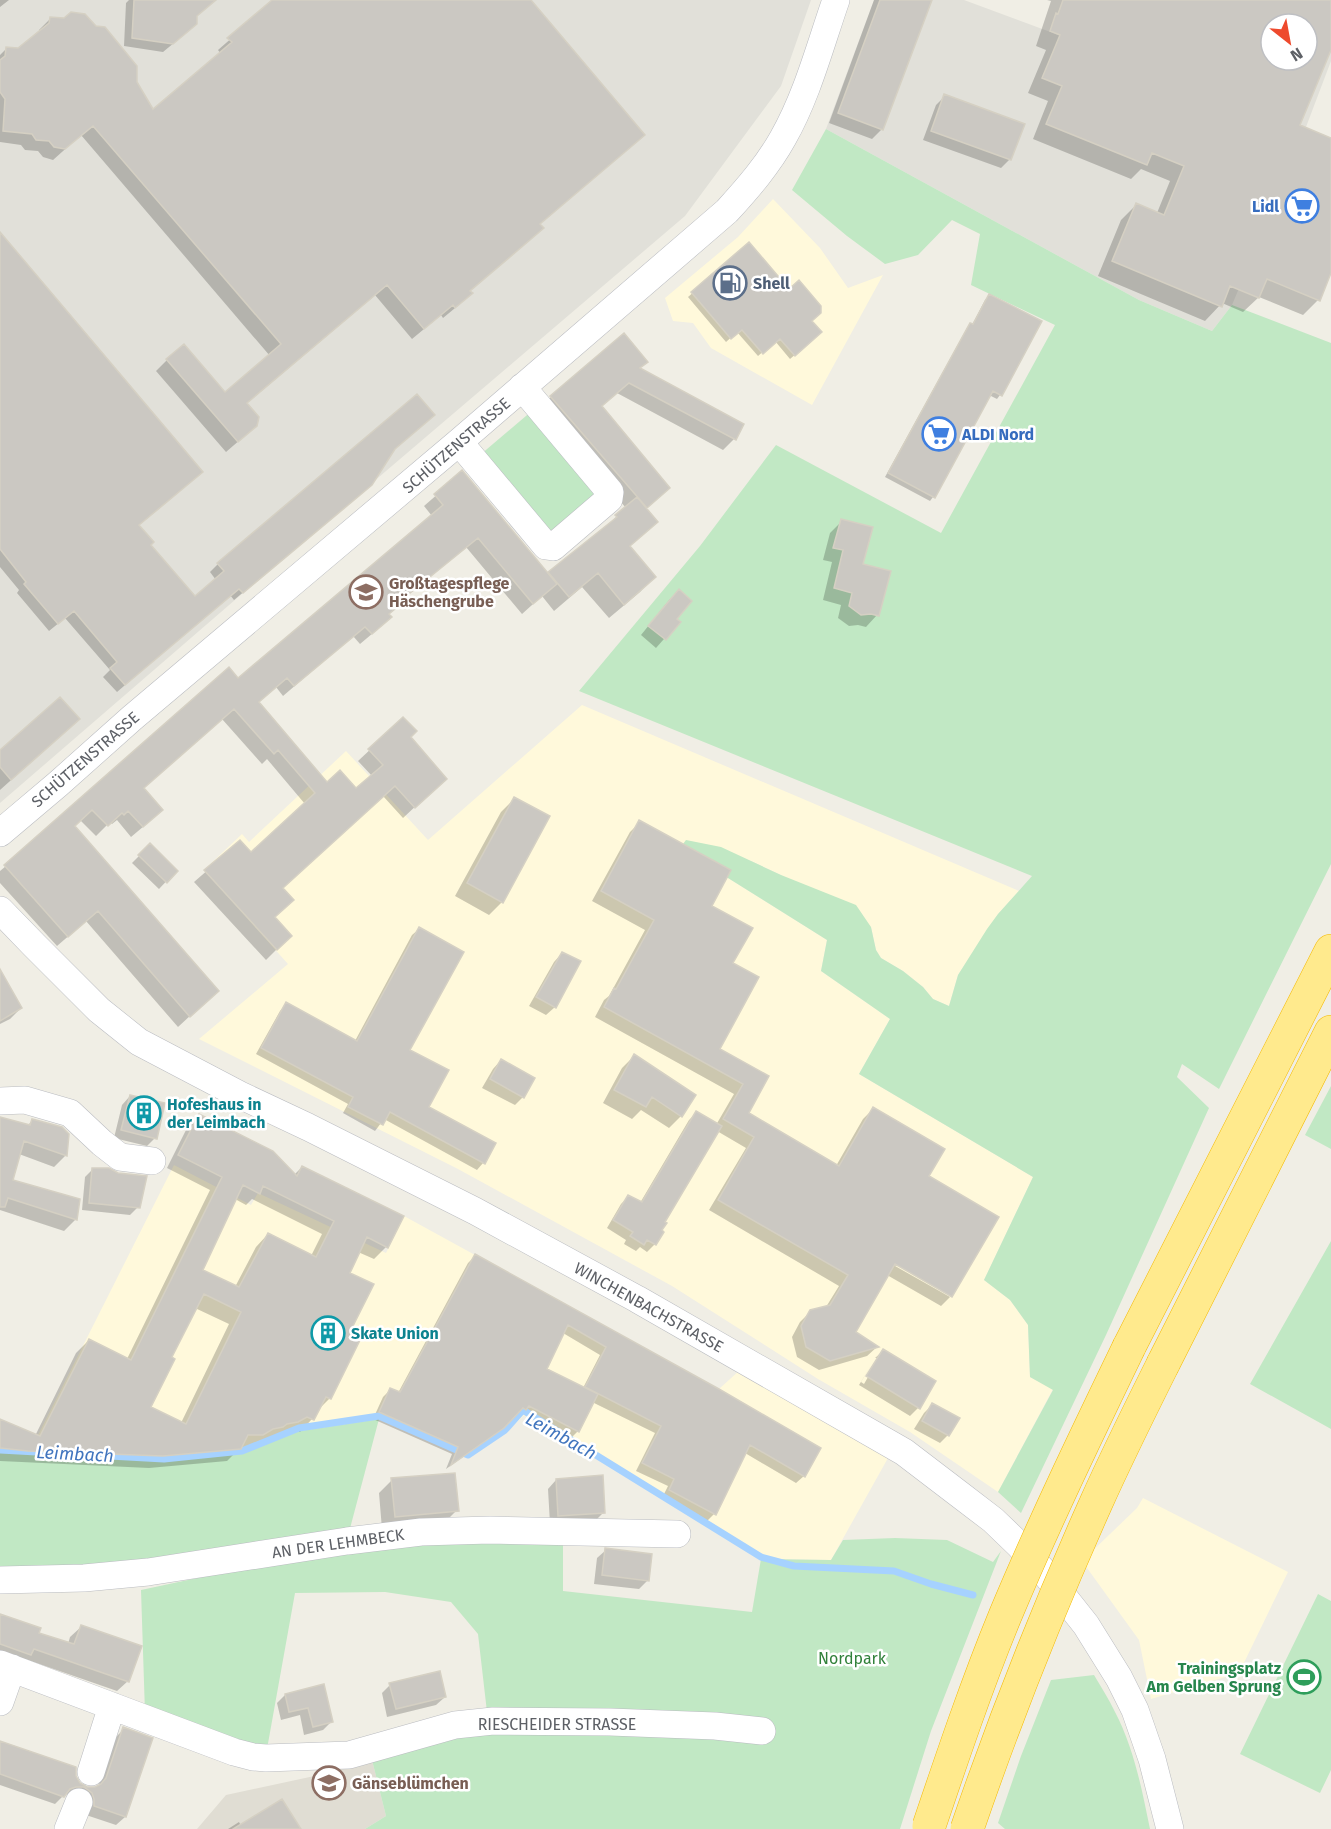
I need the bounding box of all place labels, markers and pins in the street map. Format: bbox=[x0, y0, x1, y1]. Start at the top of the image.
supermarket icon: Lidl bbox=[1284, 188, 1320, 224]
place label: Lidl bbox=[1252, 197, 1279, 216]
fuel station icon: Shell bbox=[712, 265, 748, 301]
place label: Shell bbox=[753, 274, 790, 293]
supermarket icon: ALDI Nord bbox=[921, 416, 957, 452]
place label: ALDI Nord bbox=[961, 425, 1034, 444]
school or university icon: Großtagespflege Häschengrube bbox=[348, 574, 384, 610]
place label: Großtagespflege Häschengrube bbox=[389, 574, 510, 611]
building icon: Hofeshaus in der Leimbach bbox=[126, 1095, 162, 1131]
place label: Hofeshaus in der Leimbach bbox=[167, 1095, 265, 1132]
building icon: Skate Union bbox=[310, 1315, 346, 1351]
place label: Skate Union bbox=[351, 1324, 439, 1343]
place label: Trainingsplatz Am Gelben Sprung bbox=[1146, 1659, 1282, 1696]
sports icon: Trainingsplatz Am Gelben Sprung bbox=[1286, 1659, 1322, 1695]
school or university icon: Gänseblümchen bbox=[311, 1765, 347, 1801]
place label: Gänseblümchen bbox=[352, 1774, 469, 1793]

